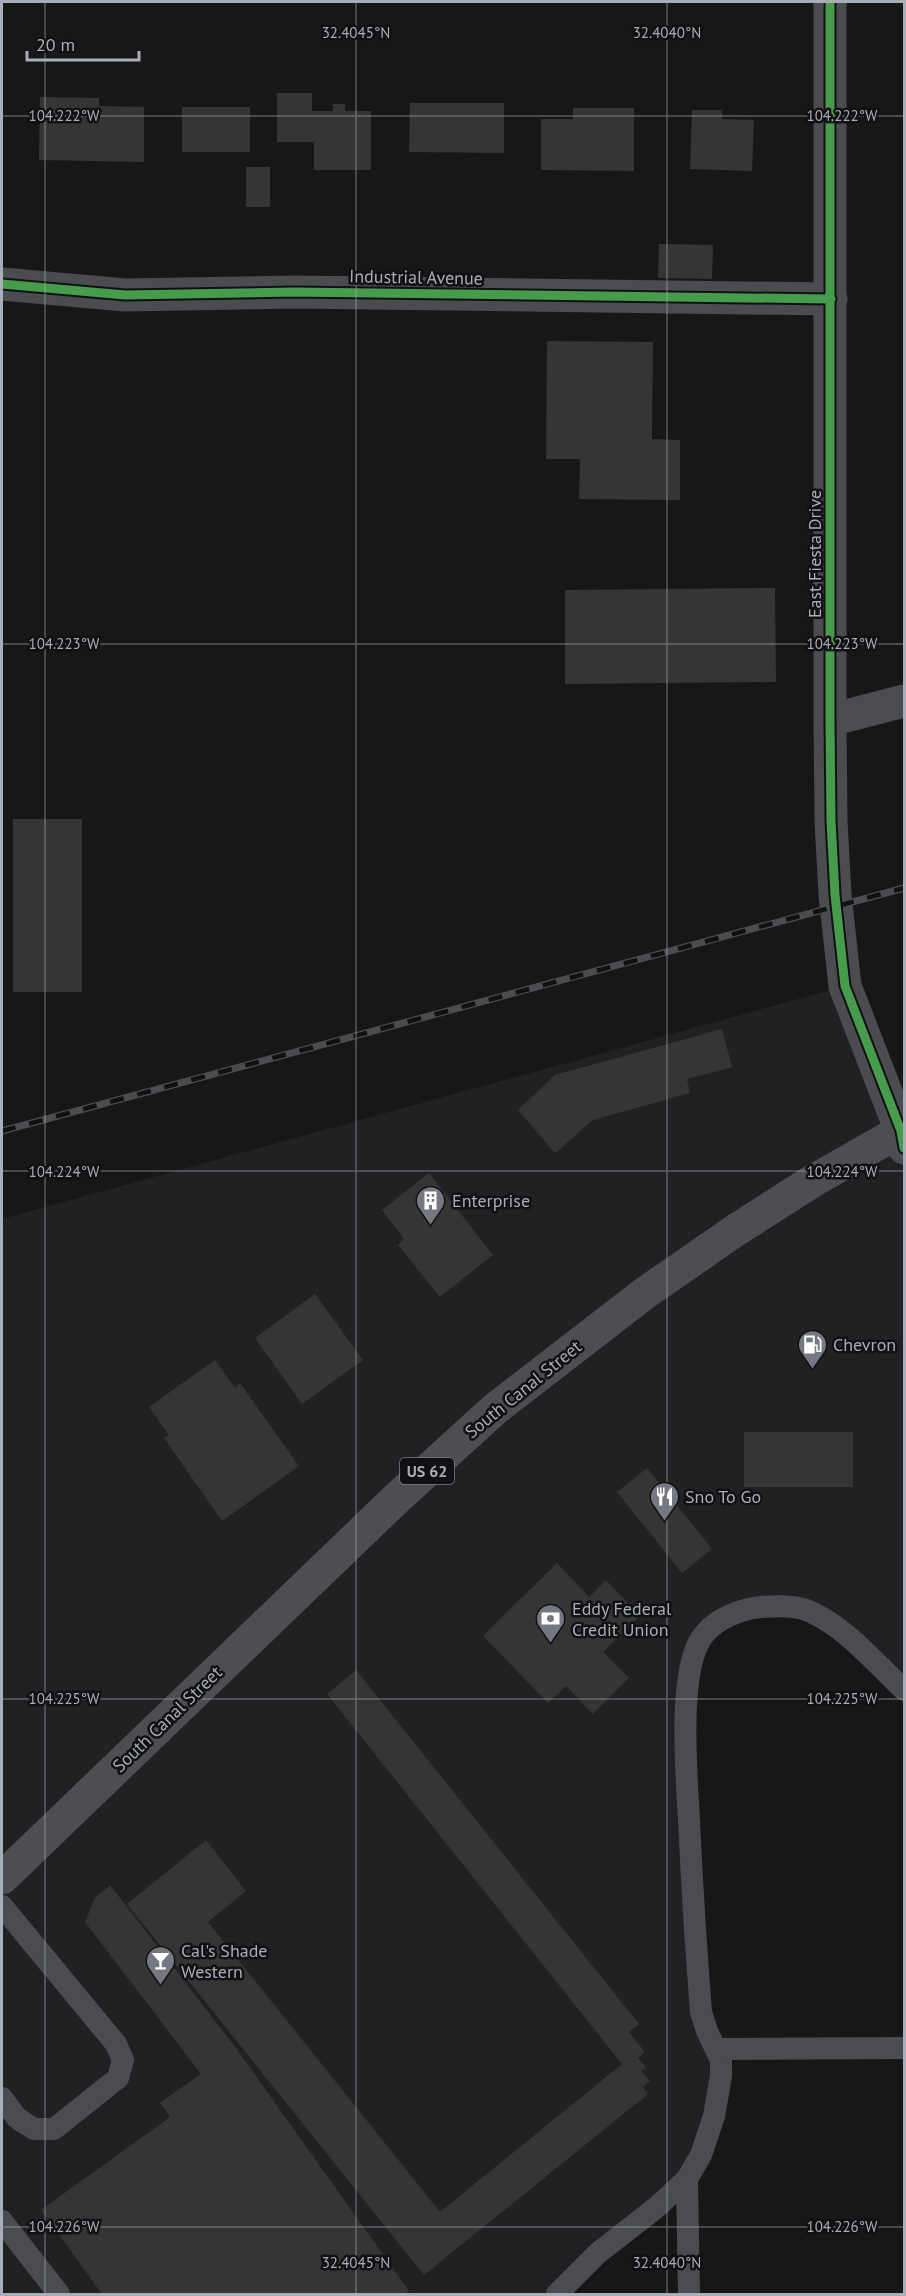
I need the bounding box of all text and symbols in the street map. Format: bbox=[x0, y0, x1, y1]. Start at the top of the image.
text: 32.4045°N bbox=[322, 23, 390, 42]
text: 32.4040°N bbox=[633, 23, 701, 42]
scale bar bbox=[27, 24, 140, 62]
text: 20 m bbox=[36, 33, 75, 56]
text: 104.222°W bbox=[28, 106, 100, 125]
text: 104.222°W bbox=[806, 106, 878, 125]
street label: Industrial Avenue bbox=[349, 264, 483, 290]
street label: East Fiesta Drive bbox=[803, 490, 826, 618]
text: 104.223°W bbox=[28, 634, 100, 653]
text: 104.223°W bbox=[806, 634, 878, 653]
text: 104.224°W bbox=[28, 1162, 100, 1181]
text: 104.224°W bbox=[806, 1162, 878, 1181]
building icon: Enterprise bbox=[415, 1184, 447, 1226]
place label: Enterprise bbox=[452, 1189, 530, 1212]
fuel station icon: Chevron bbox=[796, 1328, 828, 1370]
place label: Chevron bbox=[833, 1333, 896, 1356]
street label: South Canal Street bbox=[460, 1335, 586, 1443]
road number: US 62 bbox=[400, 1458, 454, 1484]
restaurant icon: Sno To Go bbox=[648, 1480, 680, 1522]
place label: Sno To Go bbox=[685, 1485, 761, 1508]
place label: Eddy Federal Credit Union bbox=[572, 1597, 672, 1641]
bank icon: Eddy Federal Credit Union bbox=[535, 1602, 567, 1644]
street label: South Canal Street bbox=[107, 1661, 227, 1777]
text: 104.225°W bbox=[28, 1689, 100, 1708]
text: 104.225°W bbox=[806, 1689, 878, 1708]
place label: Cal's Shade Western bbox=[181, 1939, 268, 1983]
bar icon: Cal's Shade Western bbox=[144, 1944, 176, 1986]
text: 104.226°W bbox=[28, 2217, 100, 2236]
text: 104.226°W bbox=[806, 2217, 878, 2236]
text: 32.4045°N bbox=[322, 2253, 390, 2272]
text: 32.4040°N bbox=[633, 2253, 701, 2272]

